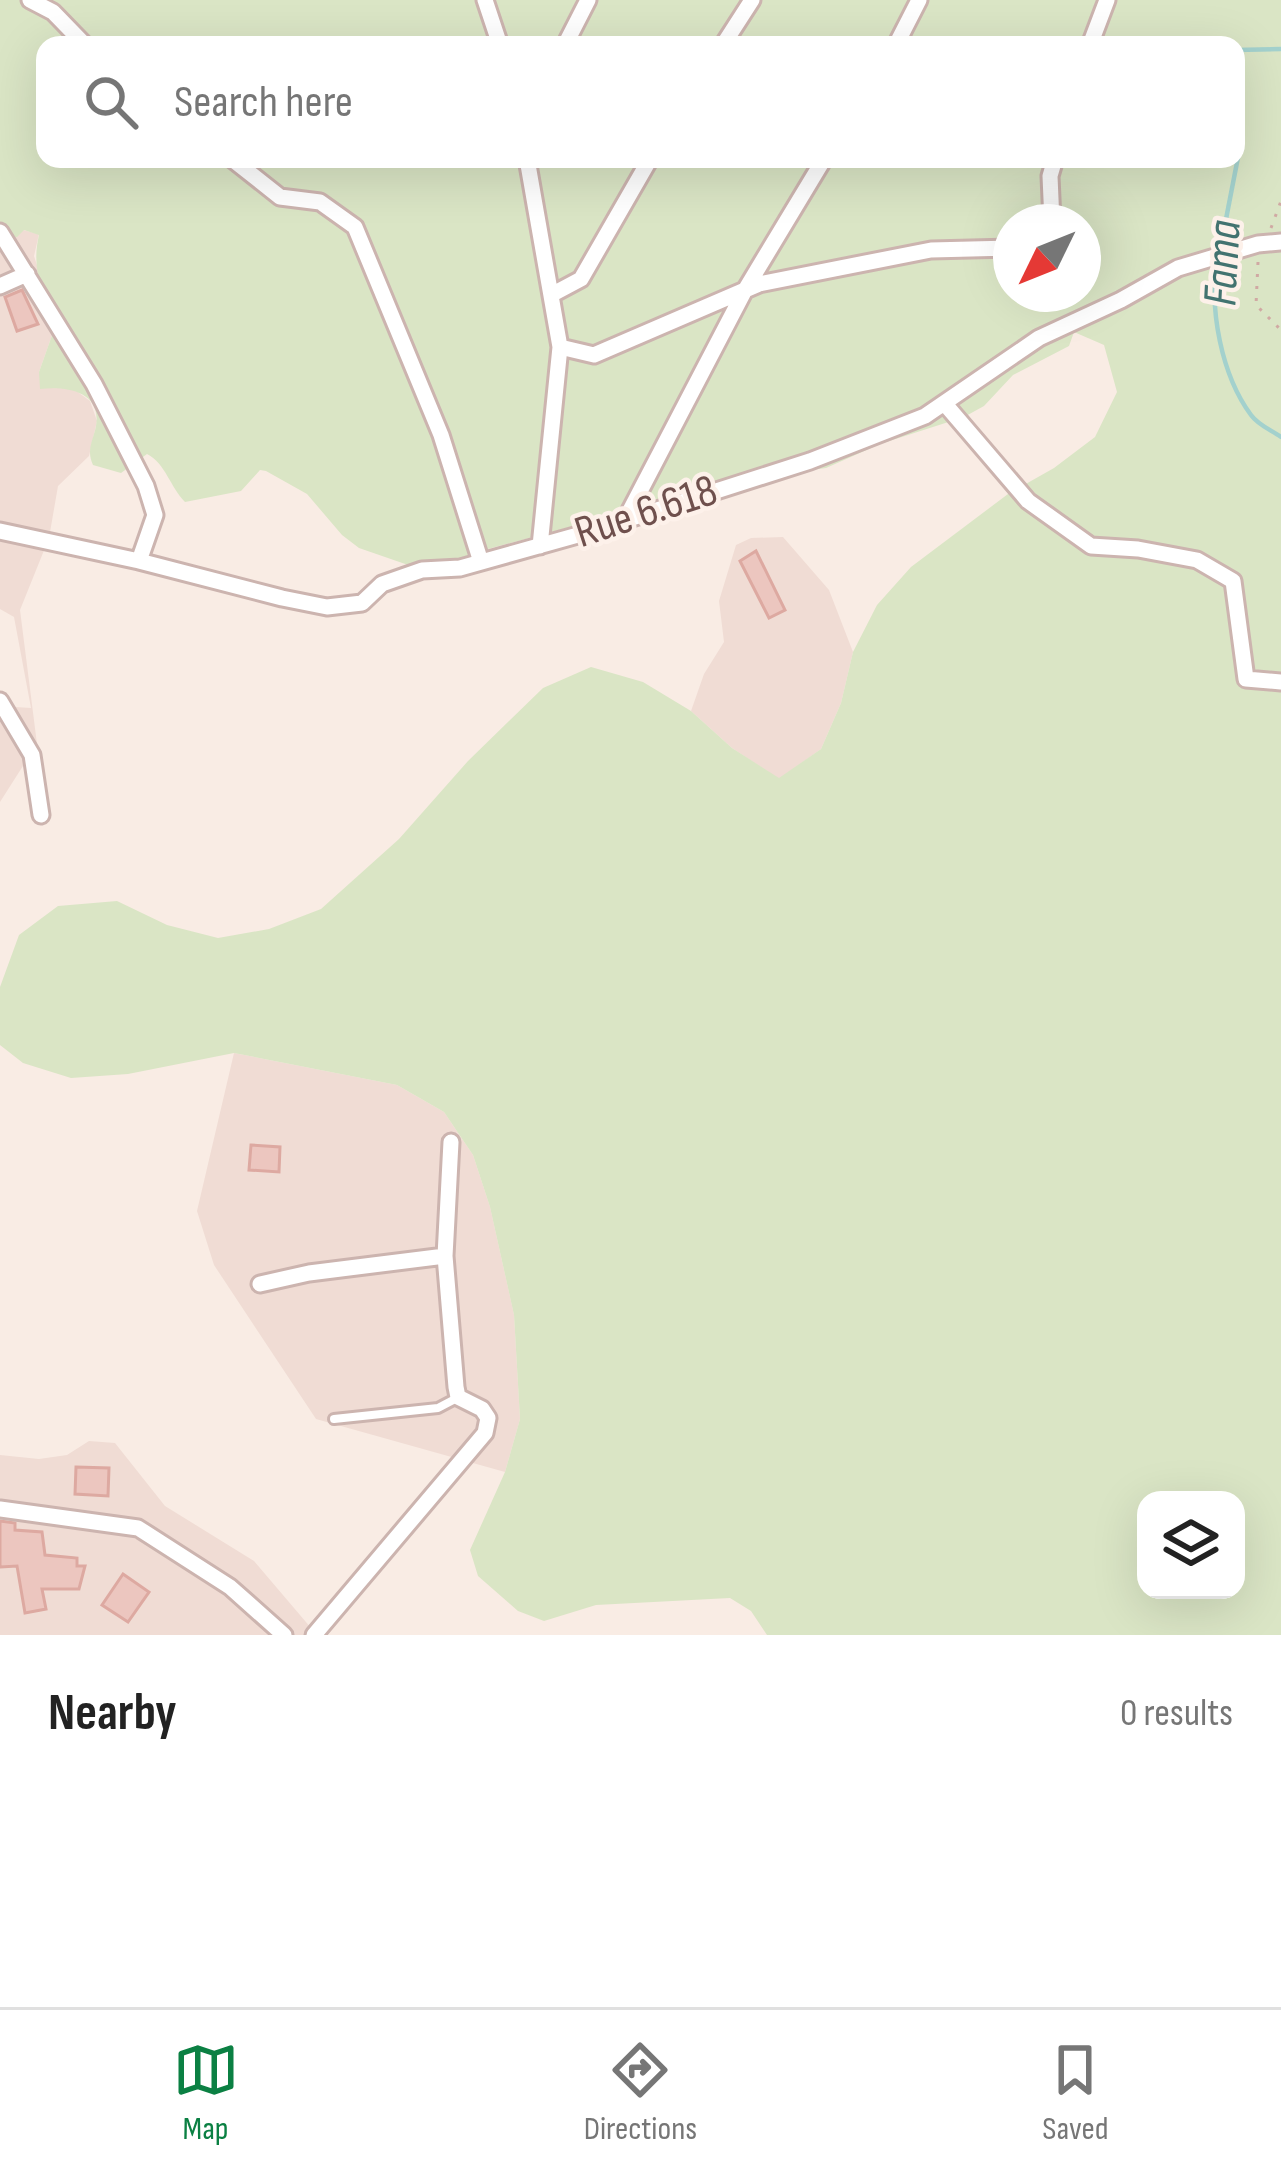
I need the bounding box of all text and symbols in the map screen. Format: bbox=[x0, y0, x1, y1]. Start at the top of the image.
search box bbox=[36, 36, 1245, 168]
icon: search bbox=[78, 69, 144, 135]
text: Search here bbox=[174, 75, 353, 130]
north arrow bbox=[993, 204, 1101, 312]
water label: Fama bbox=[1192, 218, 1254, 308]
street label: Rue 6.618 bbox=[568, 463, 724, 561]
map controls bbox=[1137, 1491, 1245, 1599]
button: layers bbox=[1137, 1491, 1245, 1599]
text: Nearby bbox=[48, 1683, 177, 1744]
text: 0 results bbox=[1120, 1690, 1233, 1737]
tab: Map bbox=[173, 2037, 239, 2149]
tab: Directions bbox=[584, 2037, 697, 2149]
tab: Saved bbox=[1042, 2037, 1108, 2149]

